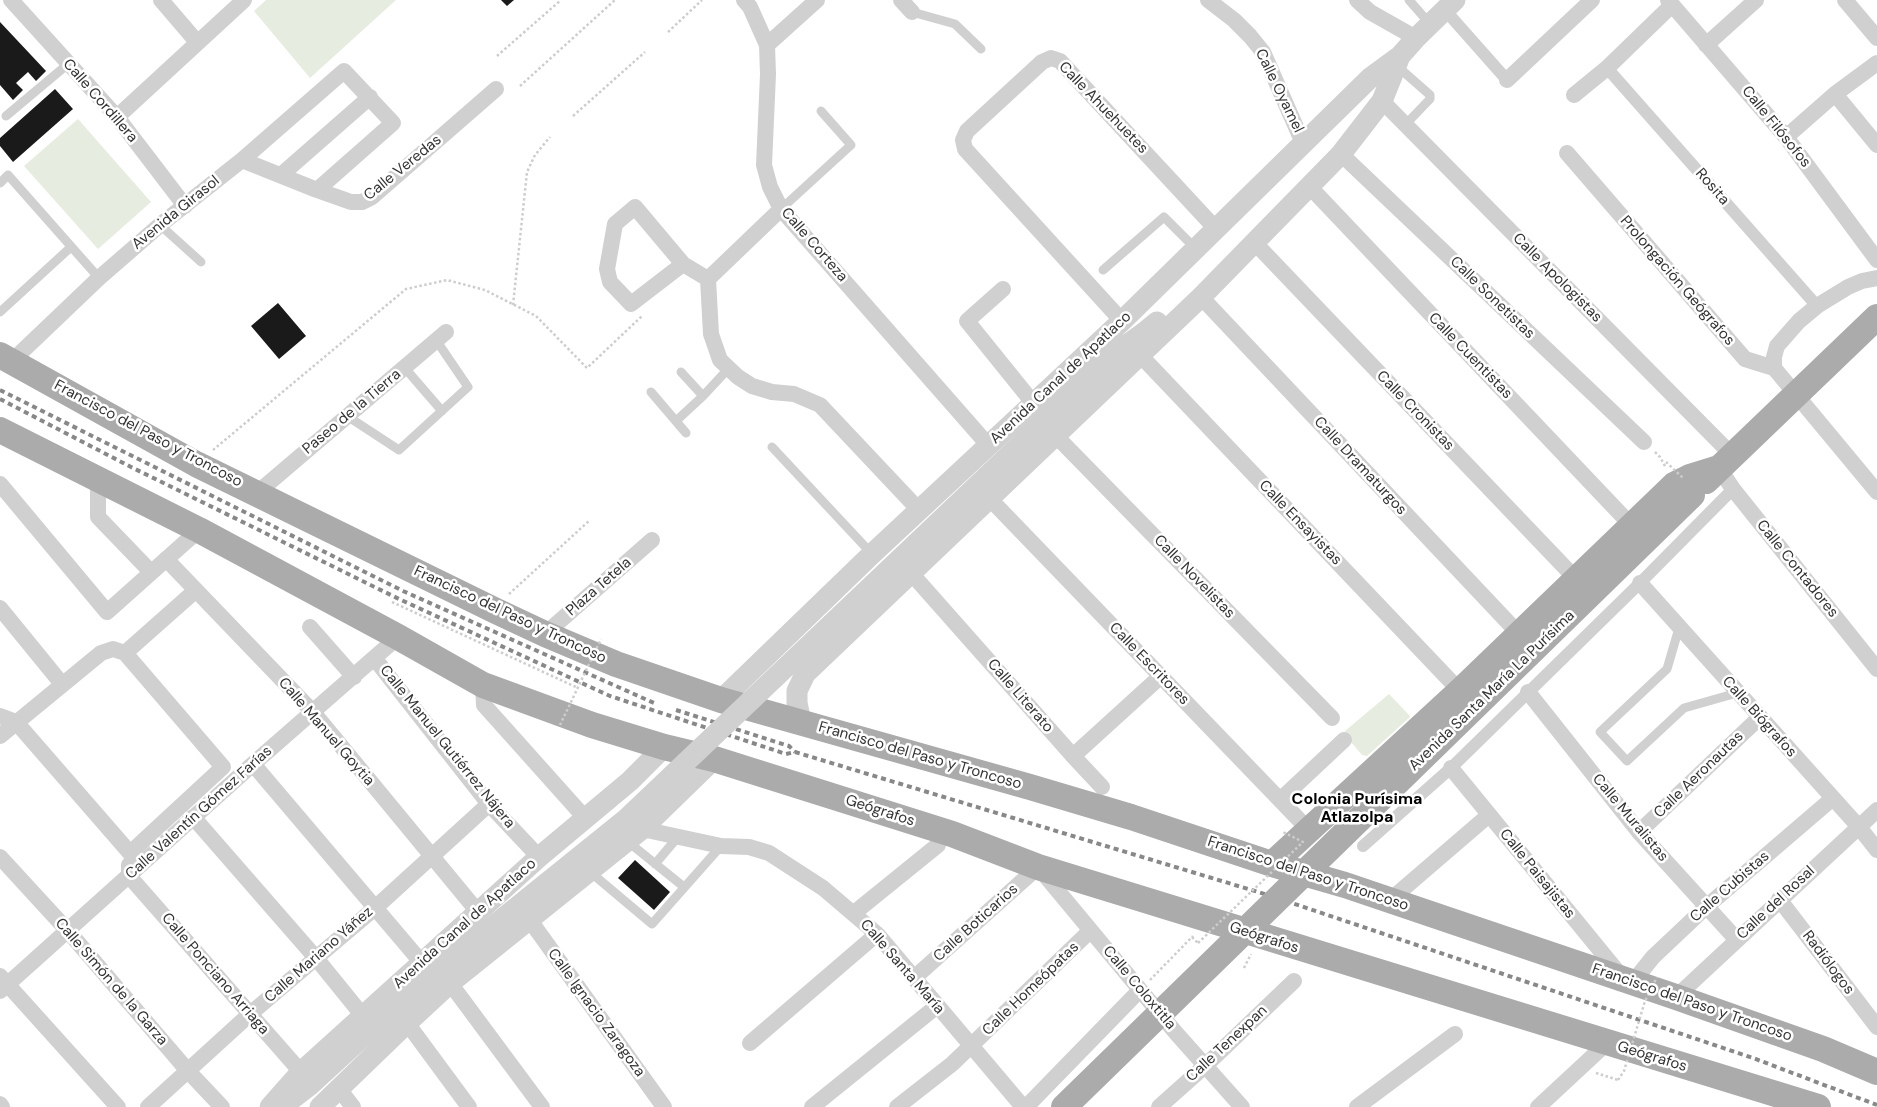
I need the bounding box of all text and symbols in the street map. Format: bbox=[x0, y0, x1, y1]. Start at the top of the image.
street label: Calle Oyamel bbox=[1251, 46, 1307, 136]
street label: Calle Cordillera bbox=[59, 55, 141, 147]
street label: Calle Ahuehuetes bbox=[1054, 58, 1152, 158]
street label: Calle Filósofos bbox=[1738, 83, 1814, 171]
street label: Calle Veredas bbox=[361, 131, 445, 205]
street label: Rosita bbox=[1691, 165, 1733, 209]
street label: Avenida Girasol bbox=[129, 172, 223, 254]
street label: Calle Corteza bbox=[777, 204, 851, 286]
street label: Prolongación Geógrafos bbox=[1616, 213, 1738, 349]
street label: Calle Apologistas bbox=[1509, 230, 1605, 326]
street label: Calle Sonetistas bbox=[1446, 253, 1538, 343]
street label: Avenida Canal de Apatlaco bbox=[987, 308, 1135, 448]
street label: Calle Cuentistas bbox=[1424, 309, 1516, 403]
street label: Paseo de la Tierra bbox=[299, 366, 405, 458]
street label: Calle Cronistas bbox=[1372, 367, 1458, 455]
street label: Francisco del Paso y Troncoso bbox=[51, 377, 245, 491]
street label: Calle Dramaturgos bbox=[1310, 413, 1410, 519]
street label: Calle Ensayistas bbox=[1255, 477, 1345, 569]
street label: Calle Contadores bbox=[1752, 517, 1842, 621]
street label: Calle Novelistas bbox=[1150, 532, 1238, 622]
street label: Plaza Tetela bbox=[563, 554, 635, 620]
street label: Francisco del Paso y Troncoso bbox=[411, 562, 609, 668]
street label: Avenida Santa María La Purísima bbox=[1405, 607, 1579, 775]
street label: Calle Escritores bbox=[1105, 619, 1193, 709]
street label: Calle Literato bbox=[983, 655, 1057, 737]
street label: Calle Manuel Gutiérrez Nájera bbox=[376, 662, 518, 832]
street label: Calle Biógrafos bbox=[1718, 673, 1800, 761]
street label: Calle Manuel Goytia bbox=[274, 674, 378, 790]
street label: Francisco del Paso y Troncoso bbox=[816, 718, 1024, 794]
street label: Calle Aeronautas bbox=[1651, 728, 1747, 822]
street label: Calle Valentín Gómez Farías bbox=[122, 742, 276, 884]
street label: Calle Muralistas bbox=[1588, 771, 1672, 865]
district label: Colonia Purísima Atlazolpa bbox=[1292, 790, 1422, 828]
street label: Geógrafos bbox=[843, 791, 917, 831]
street label: Calle Paisajistas bbox=[1495, 826, 1579, 922]
street label: Francisco del Paso y Troncoso bbox=[1205, 833, 1411, 915]
street label: Calle Cubistas bbox=[1687, 848, 1773, 926]
street label: Avenida Canal de Apatlaco bbox=[390, 855, 540, 993]
street label: Calle del Rosal bbox=[1733, 862, 1819, 944]
street label: Calle Boticarios bbox=[930, 880, 1022, 966]
street label: Calle Mariano Yáñez bbox=[261, 903, 377, 1007]
street label: Calle Ponciano Arriaga bbox=[157, 910, 273, 1038]
street label: Calle Simón de la Garza bbox=[51, 915, 171, 1049]
street label: Calle Santa María bbox=[856, 916, 948, 1018]
street label: Geógrafos bbox=[1227, 918, 1301, 958]
street label: Radiólogos bbox=[1798, 928, 1858, 998]
street label: Calle Homeópatas bbox=[979, 938, 1083, 1040]
street label: Calle Coloxtitla bbox=[1099, 942, 1179, 1034]
street label: Calle Ignacio Zaragoza bbox=[544, 945, 648, 1081]
street label: Francisco del Paso y Troncoso bbox=[1590, 960, 1794, 1046]
street label: Calle Tenexpan bbox=[1183, 1002, 1271, 1086]
street label: Geógrafos bbox=[1615, 1038, 1689, 1076]

